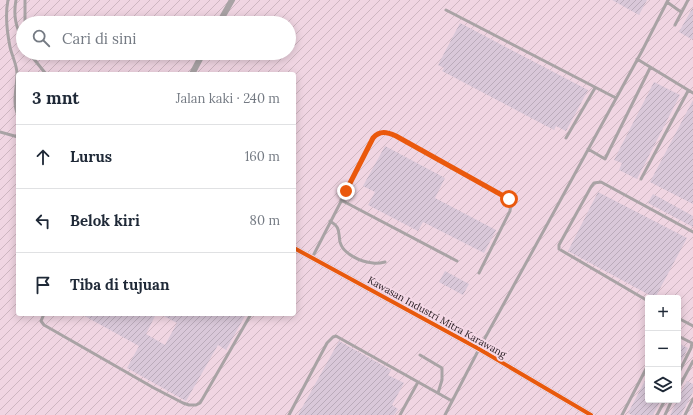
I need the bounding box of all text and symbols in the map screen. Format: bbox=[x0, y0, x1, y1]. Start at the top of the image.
search box bbox=[16, 16, 296, 60]
icon: search bbox=[30, 27, 52, 49]
text: Cari di sini bbox=[62, 29, 137, 48]
text: 3 mnt bbox=[32, 87, 79, 109]
text: Jalan kaki · 240 m bbox=[176, 90, 280, 107]
icon: ahead bbox=[32, 146, 54, 168]
text: Lurus bbox=[70, 147, 112, 166]
text: 160 m bbox=[245, 148, 280, 165]
route end bbox=[337, 182, 355, 200]
route start bbox=[500, 190, 518, 208]
icon: left bbox=[32, 210, 54, 232]
text: Belok kiri bbox=[70, 211, 140, 230]
text: 80 m bbox=[250, 212, 280, 229]
street label: Kawasan Industri Mitra Karawang bbox=[365, 273, 509, 361]
icon: arrive bbox=[32, 274, 54, 296]
text: Tiba di tujuan bbox=[70, 275, 169, 294]
map controls bbox=[645, 295, 681, 403]
button: + bbox=[645, 295, 681, 331]
button: − bbox=[645, 331, 681, 367]
button: layers bbox=[645, 367, 681, 403]

